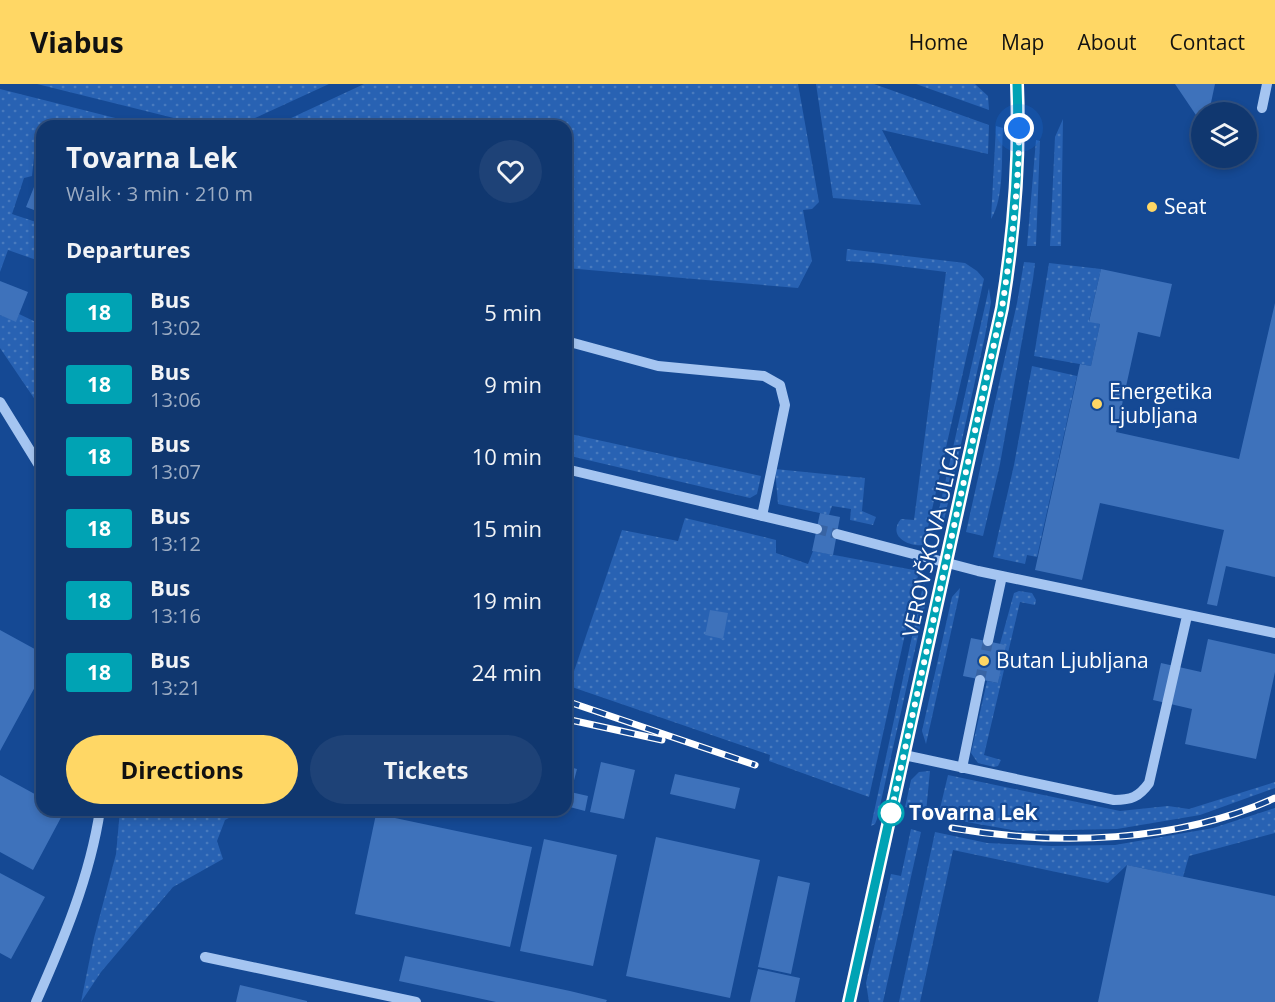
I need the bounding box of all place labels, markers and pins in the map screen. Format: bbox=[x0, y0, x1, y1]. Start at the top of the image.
place label: Seat bbox=[1164, 192, 1206, 220]
marker: Seat bbox=[1145, 200, 1159, 214]
place label: Energetika Ljubljana bbox=[1109, 377, 1213, 429]
marker: Energetika Ljubljana bbox=[1090, 397, 1104, 411]
place label: Butan Ljubljana bbox=[996, 646, 1149, 674]
marker: Butan Ljubljana bbox=[977, 654, 991, 668]
place label: Tovarna Lek bbox=[909, 798, 1039, 826]
marker: Tovarna Lek bbox=[878, 800, 904, 826]

